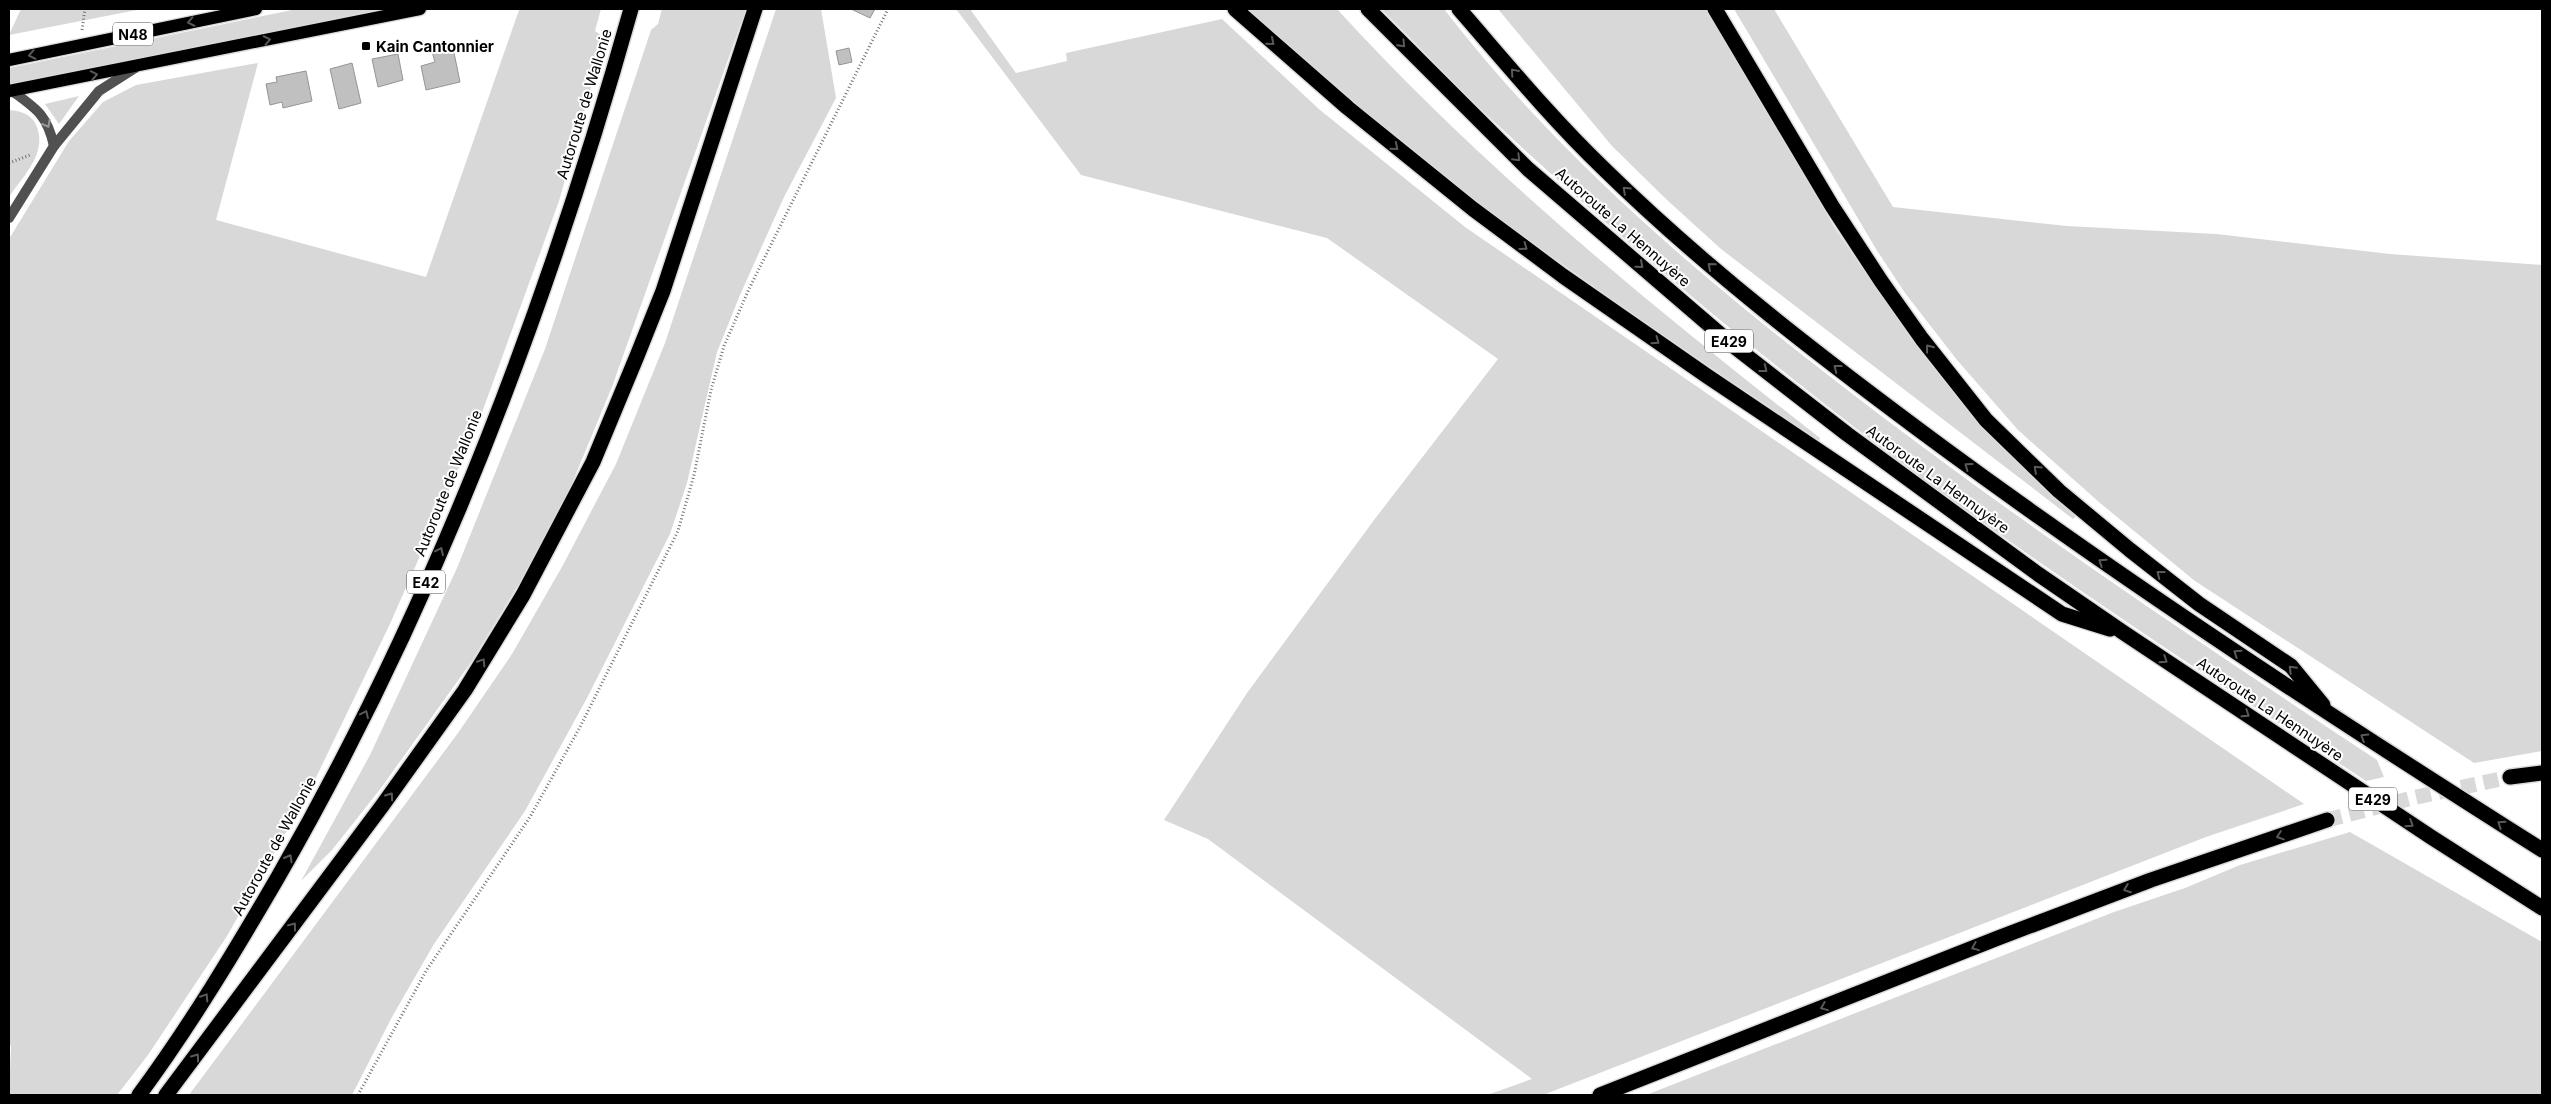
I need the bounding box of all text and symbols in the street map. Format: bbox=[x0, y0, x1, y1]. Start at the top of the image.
one-way arrow bbox=[187, 16, 196, 27]
road number: N48 bbox=[113, 22, 153, 46]
street label: Autoroute de Wallonie bbox=[552, 27, 616, 181]
one-way arrow bbox=[263, 35, 272, 46]
one-way arrow bbox=[1266, 36, 1275, 45]
place label: Kain Cantonnier bbox=[376, 37, 494, 56]
one-way arrow bbox=[1396, 38, 1405, 47]
marker: Kain Cantonnier bbox=[360, 40, 372, 52]
one-way arrow bbox=[28, 49, 37, 60]
one-way arrow bbox=[1511, 69, 1520, 78]
one-way arrow bbox=[90, 70, 99, 81]
one-way arrow bbox=[40, 118, 50, 127]
one-way arrow bbox=[1390, 141, 1399, 150]
one-way arrow bbox=[1511, 153, 1520, 162]
street label: Autoroute La Hennuyère bbox=[1552, 163, 1694, 291]
one-way arrow bbox=[1622, 187, 1631, 196]
one-way arrow bbox=[1518, 240, 1527, 250]
one-way arrow bbox=[1634, 259, 1643, 268]
one-way arrow bbox=[1708, 263, 1717, 272]
road number: E429 bbox=[1705, 330, 1753, 352]
one-way arrow bbox=[1650, 335, 1660, 344]
one-way arrow bbox=[1926, 345, 1934, 354]
one-way arrow bbox=[1758, 364, 1767, 372]
one-way arrow bbox=[1834, 366, 1843, 374]
street label: Autoroute de Wallonie bbox=[410, 407, 486, 559]
street label: Autoroute La Hennuyère bbox=[1863, 421, 2013, 537]
one-way arrow bbox=[1964, 462, 1973, 472]
one-way arrow bbox=[2033, 466, 2042, 475]
one-way arrow bbox=[434, 547, 445, 556]
one-way arrow bbox=[2098, 559, 2108, 568]
road number: E42 bbox=[407, 570, 445, 594]
one-way arrow bbox=[2157, 571, 2166, 580]
one-way arrow bbox=[2233, 650, 2243, 659]
street label: Autoroute La Hennuyère bbox=[2193, 653, 2347, 765]
one-way arrow bbox=[2159, 654, 2168, 663]
one-way arrow bbox=[476, 659, 485, 668]
one-way arrow bbox=[2289, 666, 2298, 675]
one-way arrow bbox=[2240, 708, 2249, 717]
one-way arrow bbox=[359, 710, 369, 719]
one-way arrow bbox=[2360, 734, 2369, 744]
street label: Autoroute de Wallonie bbox=[228, 773, 320, 919]
road number: E429 bbox=[2349, 788, 2397, 811]
one-way arrow bbox=[384, 792, 393, 802]
one-way arrow bbox=[2405, 817, 2414, 827]
one-way arrow bbox=[2498, 821, 2507, 830]
one-way arrow bbox=[2277, 830, 2285, 840]
one-way arrow bbox=[282, 854, 292, 863]
one-way arrow bbox=[2123, 883, 2132, 893]
one-way arrow bbox=[287, 923, 295, 932]
one-way arrow bbox=[1971, 941, 1980, 951]
one-way arrow bbox=[199, 993, 208, 1002]
one-way arrow bbox=[1820, 1001, 1829, 1012]
one-way arrow bbox=[190, 1053, 199, 1063]

